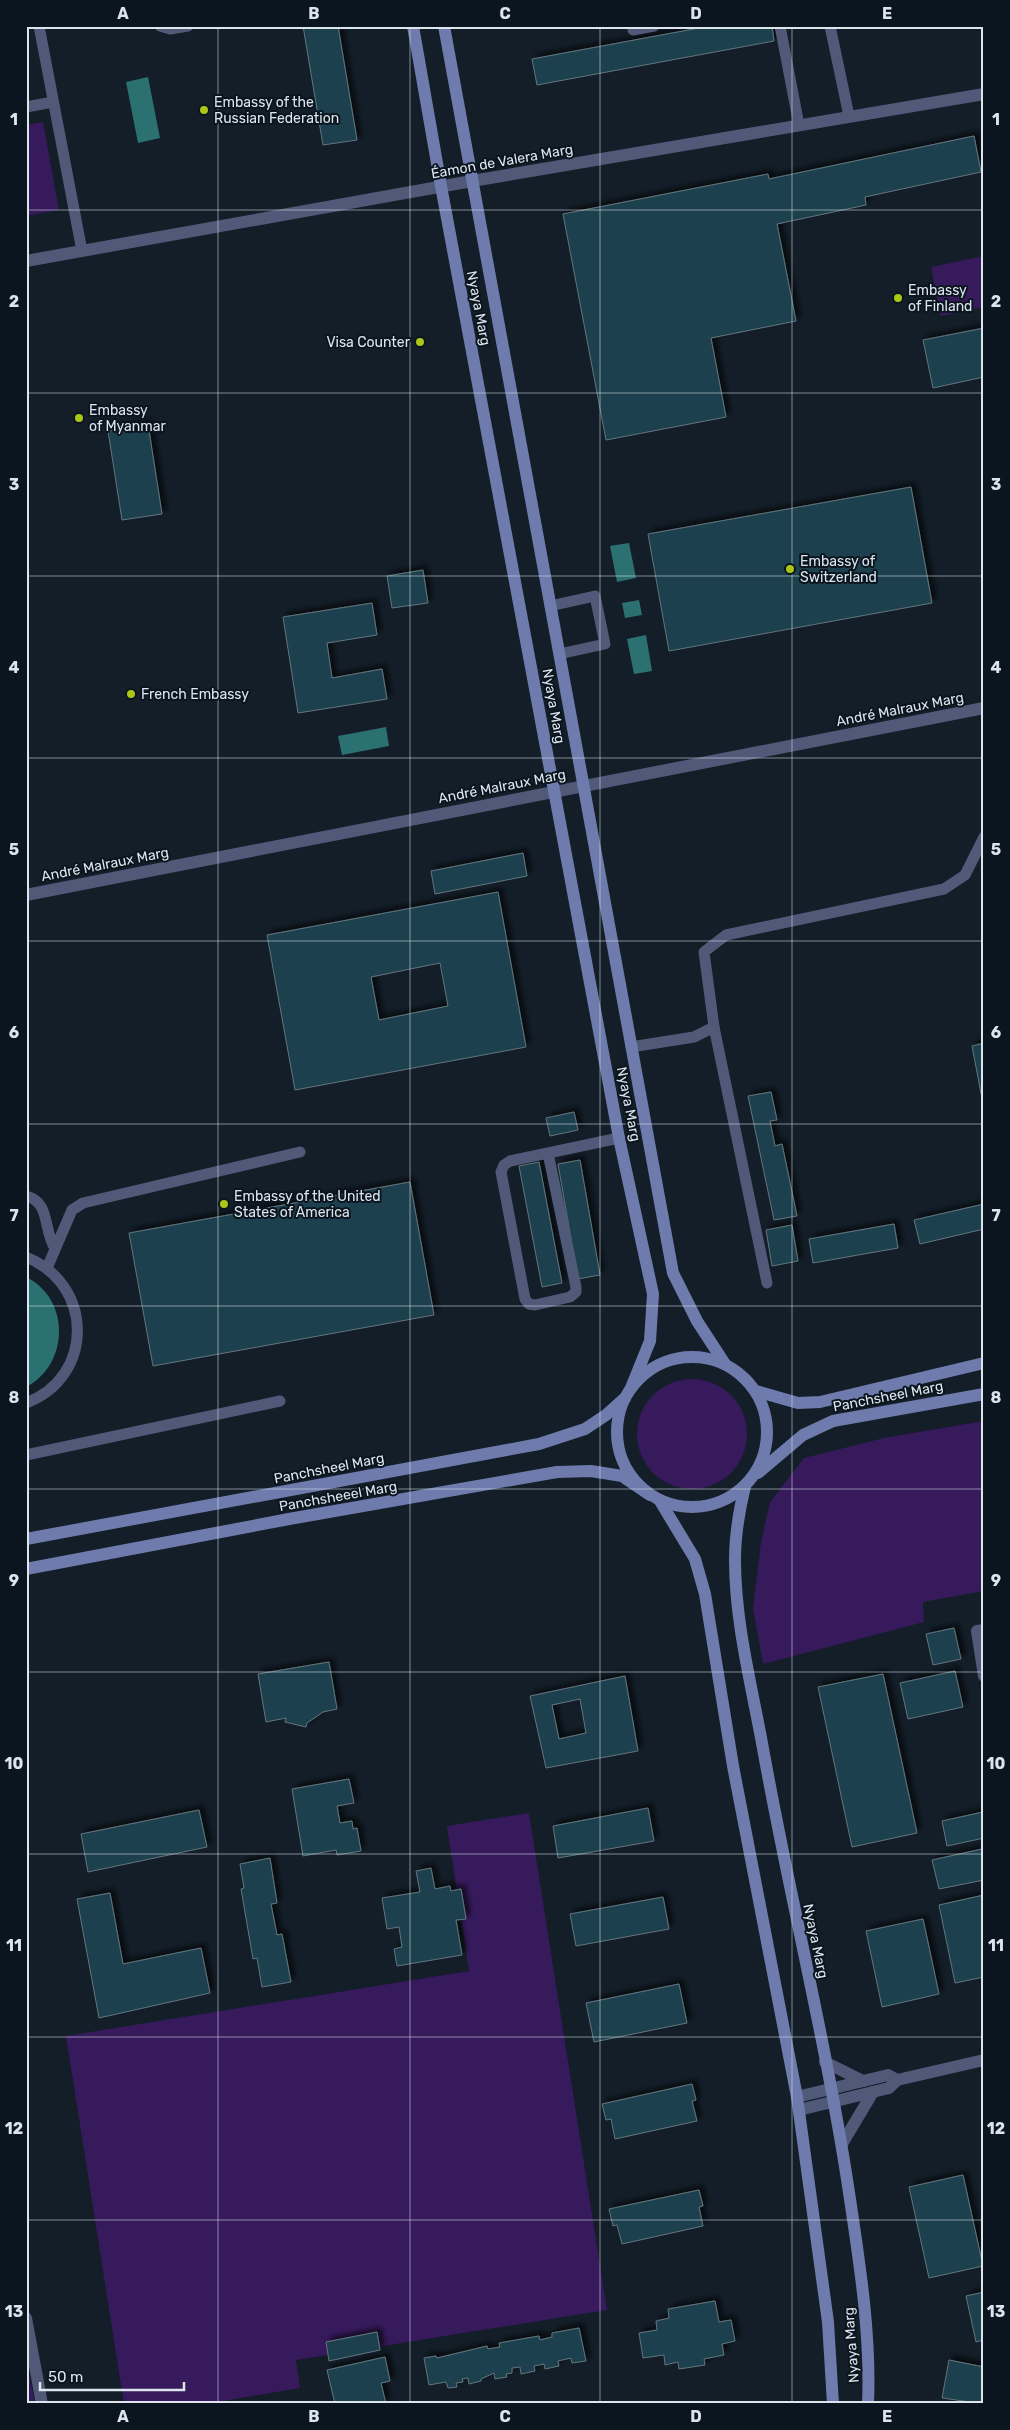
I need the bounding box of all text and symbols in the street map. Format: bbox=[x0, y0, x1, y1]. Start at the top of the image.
text: A bbox=[117, 4, 129, 23]
text: B bbox=[308, 4, 320, 23]
text: C bbox=[499, 4, 511, 23]
text: D bbox=[690, 4, 702, 23]
text: E bbox=[882, 4, 892, 23]
place label: Embassy of the Russian Federation bbox=[214, 94, 339, 127]
marker: Embassy of the Russian Federation bbox=[198, 104, 210, 116]
text: 1 bbox=[10, 110, 18, 129]
text: 1 bbox=[992, 110, 1000, 129]
street label: Éamon de Valera Marg bbox=[430, 140, 574, 182]
street label: Nyaya Marg bbox=[463, 269, 494, 347]
place label: Embassy of Finland bbox=[908, 282, 972, 315]
text: 2 bbox=[9, 292, 19, 311]
marker: Embassy of Finland bbox=[892, 292, 904, 304]
text: 2 bbox=[991, 292, 1001, 311]
place label: Visa Counter bbox=[326, 334, 411, 351]
marker: Visa Counter bbox=[414, 336, 426, 348]
place label: Embassy of Myanmar bbox=[89, 402, 166, 435]
marker: Embassy of Myanmar bbox=[73, 412, 85, 424]
text: 3 bbox=[9, 475, 19, 494]
text: 3 bbox=[991, 475, 1001, 494]
place label: Embassy of Switzerland bbox=[800, 553, 877, 586]
marker: Embassy of Switzerland bbox=[784, 563, 796, 575]
text: 4 bbox=[9, 658, 20, 677]
text: 4 bbox=[991, 658, 1002, 677]
street label: Nyaya Marg bbox=[539, 667, 568, 745]
place label: French Embassy bbox=[141, 686, 249, 703]
marker: French Embassy bbox=[125, 688, 137, 700]
street label: André Malraux Marg bbox=[835, 689, 965, 730]
street label: André Malraux Marg bbox=[437, 766, 567, 807]
text: 5 bbox=[9, 840, 19, 859]
text: 5 bbox=[991, 840, 1001, 859]
street label: André Malraux Marg bbox=[40, 844, 170, 885]
text: 6 bbox=[9, 1023, 19, 1042]
text: 6 bbox=[991, 1023, 1001, 1042]
street label: Nyaya Marg bbox=[613, 1065, 644, 1143]
place label: Embassy of the United States of America bbox=[234, 1188, 381, 1221]
marker: Embassy of the United States of America bbox=[218, 1198, 230, 1210]
text: 7 bbox=[9, 1206, 19, 1225]
text: 7 bbox=[991, 1206, 1001, 1225]
street label: Panchsheel Marg bbox=[832, 1377, 945, 1416]
text: 8 bbox=[9, 1388, 20, 1407]
text: 8 bbox=[991, 1388, 1002, 1407]
street label: Panchsheel Marg bbox=[273, 1449, 386, 1488]
street label: Panchsheeel Marg bbox=[278, 1478, 399, 1515]
text: 9 bbox=[9, 1571, 19, 1590]
text: 9 bbox=[991, 1571, 1001, 1590]
text: 10 bbox=[5, 1754, 24, 1773]
text: 10 bbox=[987, 1754, 1006, 1773]
street label: Nyaya Marg bbox=[799, 1902, 832, 1980]
text: 11 bbox=[6, 1936, 22, 1955]
text: 11 bbox=[988, 1936, 1004, 1955]
text: 12 bbox=[5, 2119, 23, 2138]
text: 12 bbox=[987, 2119, 1005, 2138]
text: 13 bbox=[5, 2302, 23, 2321]
text: 13 bbox=[987, 2302, 1005, 2321]
street label: Nyaya Marg bbox=[840, 2307, 863, 2383]
scale bar bbox=[40, 2360, 184, 2392]
text: 50 m bbox=[48, 2368, 83, 2386]
text: A bbox=[117, 2407, 129, 2426]
text: B bbox=[308, 2407, 320, 2426]
text: C bbox=[499, 2407, 511, 2426]
text: D bbox=[690, 2407, 702, 2426]
text: E bbox=[882, 2407, 892, 2426]

